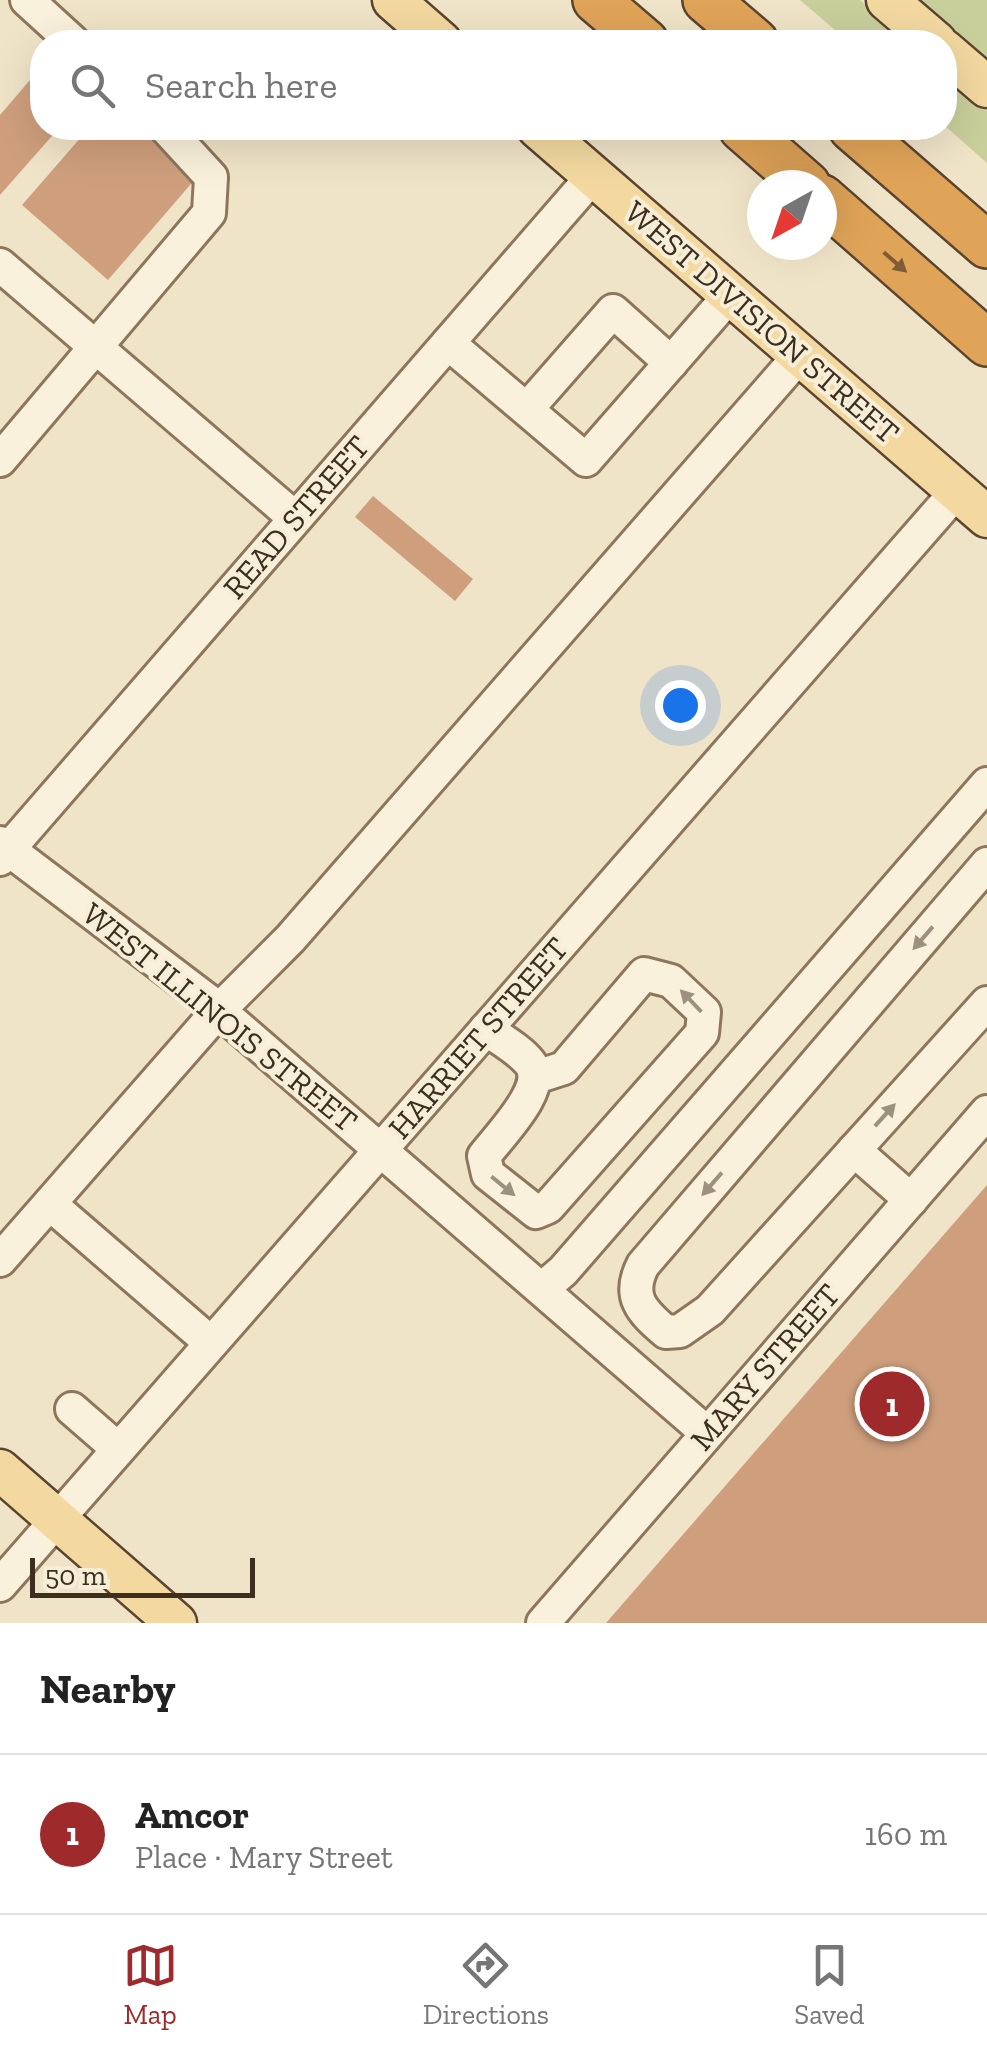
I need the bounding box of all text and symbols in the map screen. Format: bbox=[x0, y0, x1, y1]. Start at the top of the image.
search box bbox=[30, 30, 957, 140]
icon: search bbox=[65, 58, 120, 113]
text: Search here bbox=[145, 62, 337, 108]
north arrow bbox=[747, 170, 837, 260]
street label: WEST DIVISION STREET bbox=[617, 193, 907, 451]
one-way arrow bbox=[882, 251, 907, 273]
street label: READ STREET bbox=[215, 428, 377, 606]
your location bbox=[655, 680, 706, 731]
street label: WEST ILLINOIS STREET bbox=[75, 894, 365, 1140]
one-way arrow bbox=[913, 925, 935, 950]
street label: HARRIET STREET bbox=[380, 930, 576, 1146]
one-way arrow bbox=[680, 990, 704, 1014]
one-way arrow bbox=[874, 1103, 896, 1128]
one-way arrow bbox=[701, 1172, 723, 1197]
one-way arrow bbox=[490, 1175, 515, 1196]
street label: MARY STREET bbox=[682, 1276, 848, 1458]
pin: 1 bbox=[860, 1366, 924, 1442]
scale bar bbox=[30, 1553, 255, 1598]
text: 50 m bbox=[45, 1559, 106, 1592]
text: Nearby bbox=[40, 1663, 176, 1714]
text: Amcor bbox=[135, 1792, 249, 1838]
text: 1 bbox=[66, 1815, 79, 1853]
text: 160 m bbox=[864, 1815, 947, 1853]
text: Place · Mary Street bbox=[135, 1838, 393, 1876]
tab: Map bbox=[123, 1938, 178, 2031]
tab: Directions bbox=[423, 1938, 549, 2031]
tab: Saved bbox=[794, 1938, 864, 2031]

